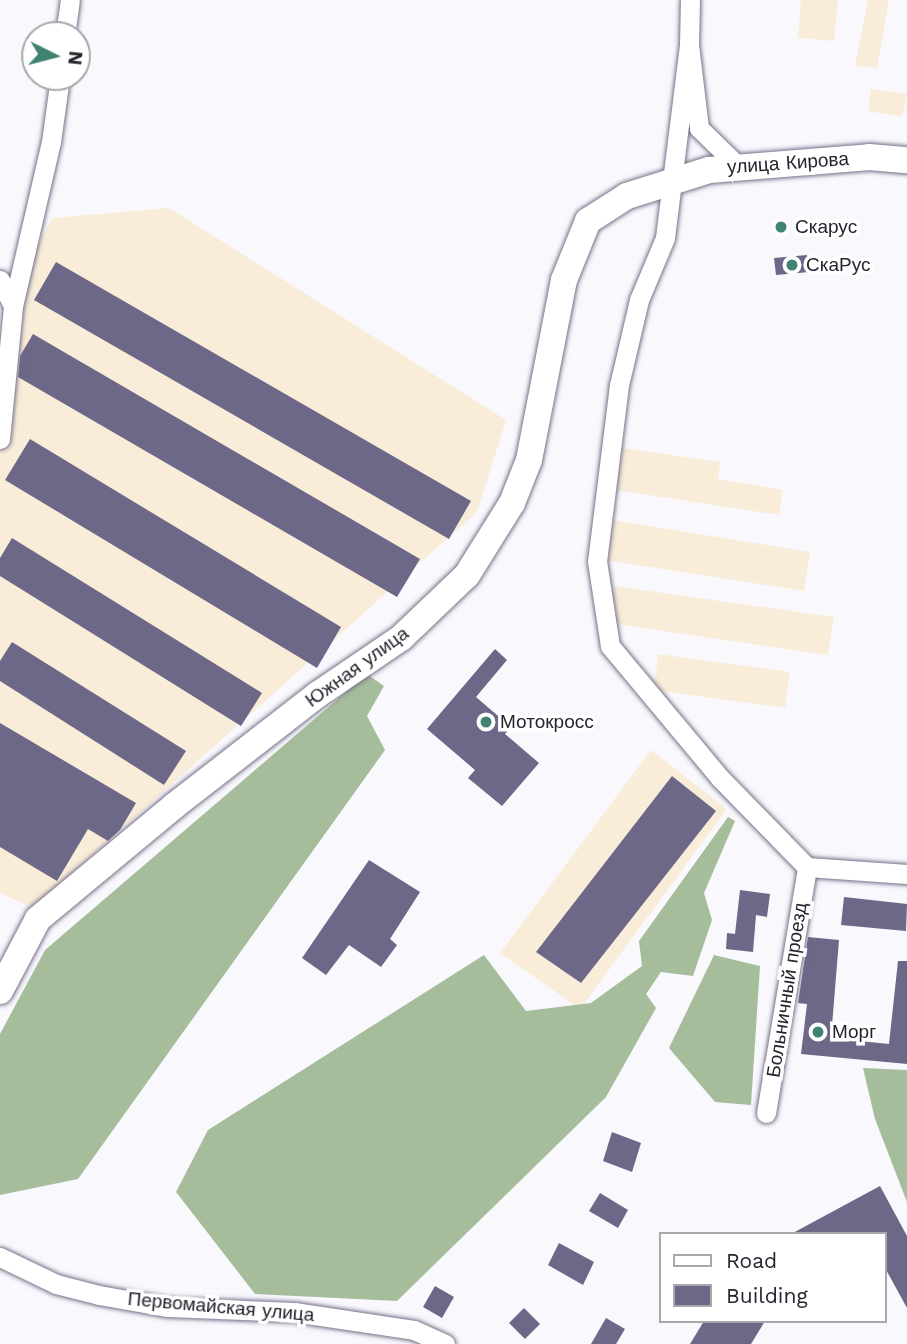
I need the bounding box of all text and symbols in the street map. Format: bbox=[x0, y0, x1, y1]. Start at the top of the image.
north arrow bbox=[21, 21, 91, 91]
text: N bbox=[63, 50, 88, 66]
street label: улица Кирова bbox=[726, 147, 850, 179]
place label: Скарус bbox=[795, 216, 857, 238]
marker: Скарус bbox=[773, 219, 789, 235]
place label: СкаРус bbox=[806, 254, 870, 276]
marker: СкаРус bbox=[784, 257, 800, 273]
street label: Южная улица bbox=[301, 622, 413, 712]
place label: Мотокросс bbox=[500, 711, 594, 733]
marker: Мотокросс bbox=[478, 714, 494, 730]
street label: Больничный проезд bbox=[762, 901, 812, 1079]
place label: Морг bbox=[832, 1021, 876, 1043]
marker: Морг bbox=[810, 1024, 826, 1040]
legend bbox=[659, 1232, 886, 1323]
text: Road bbox=[726, 1248, 777, 1273]
text: Building bbox=[726, 1283, 808, 1308]
street label: Первомайская улица bbox=[127, 1287, 315, 1327]

